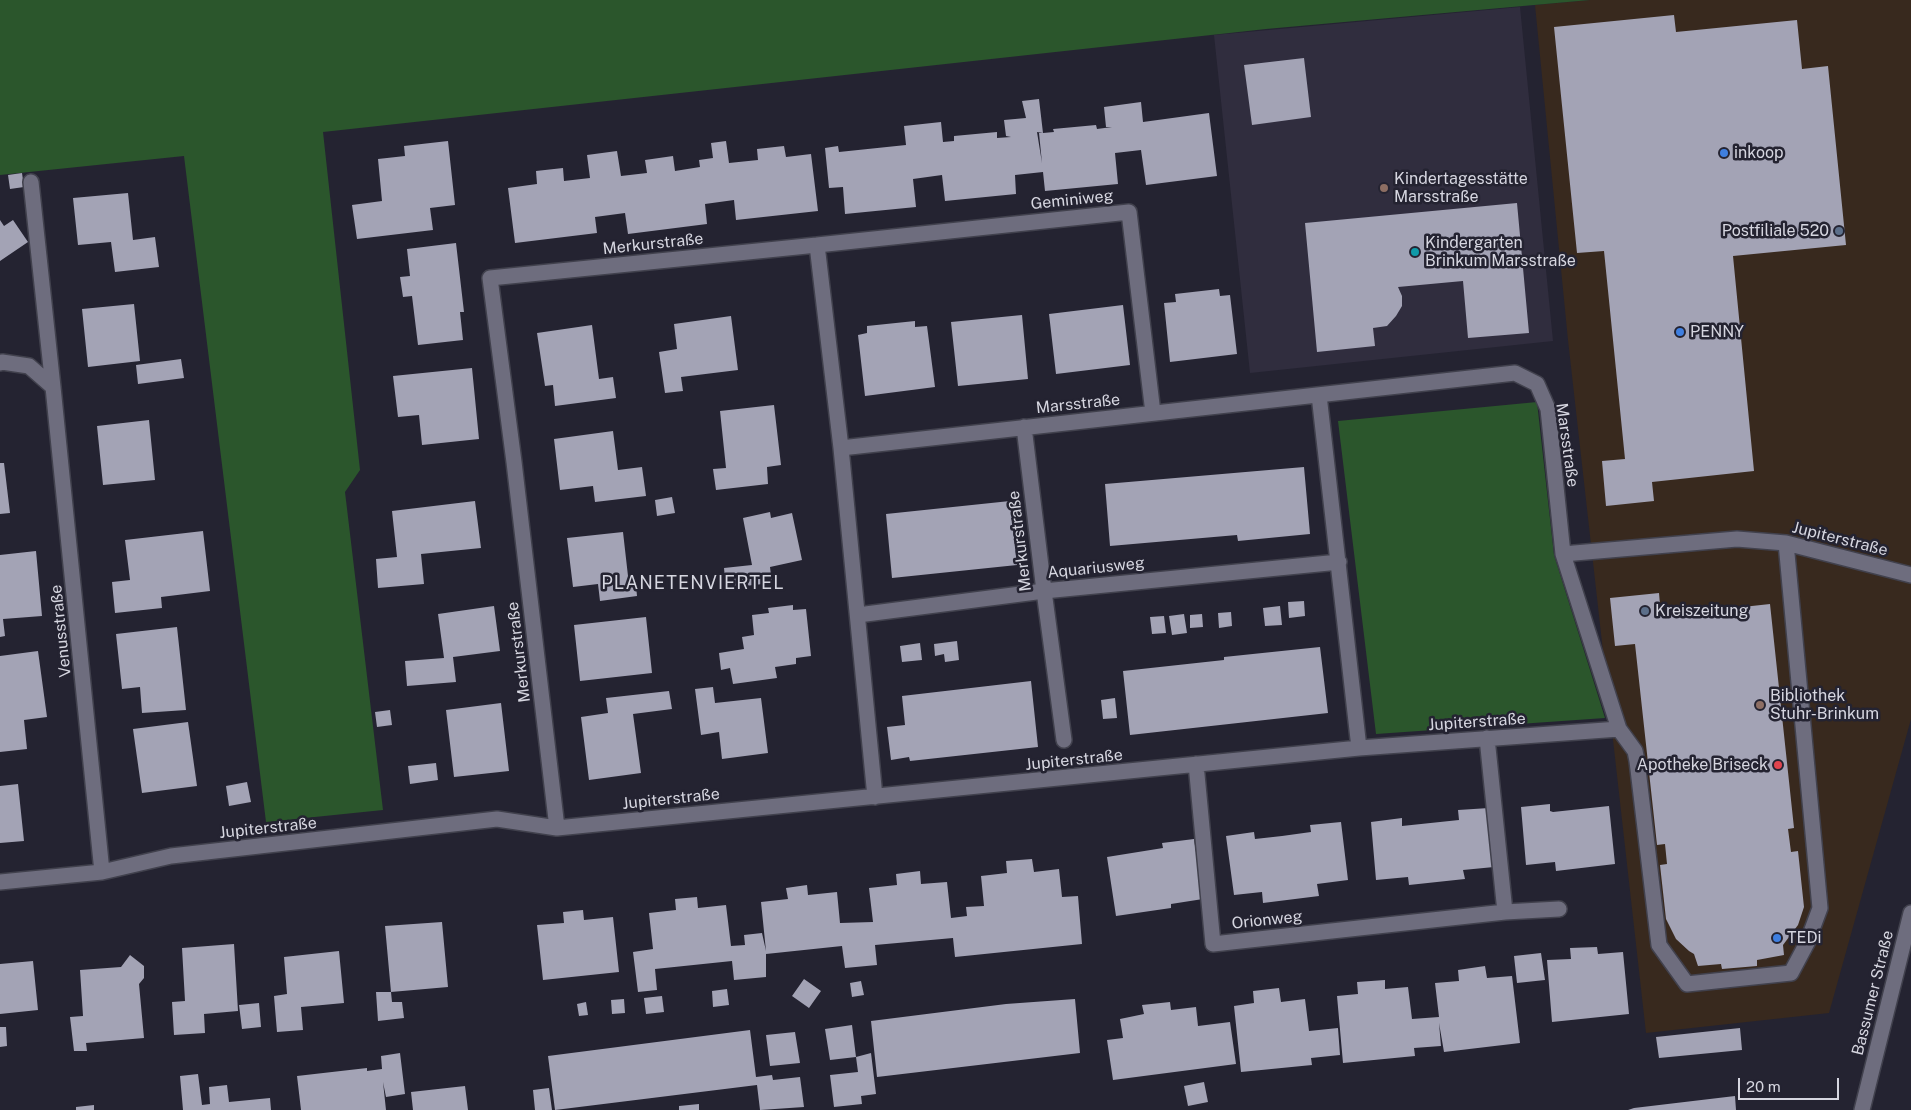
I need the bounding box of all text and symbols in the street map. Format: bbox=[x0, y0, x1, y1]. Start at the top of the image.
place label: inkoop bbox=[1734, 143, 1784, 163]
marker: inkoop bbox=[1718, 147, 1730, 159]
place label: Kindertagesstätte Marsstraße bbox=[1394, 169, 1528, 207]
marker: Kindertagesstätte Marsstraße bbox=[1378, 182, 1390, 194]
street label: Geminiweg bbox=[1030, 186, 1114, 214]
place label: Postfiliale 520 bbox=[1722, 221, 1829, 241]
marker: Postfiliale 520 bbox=[1833, 225, 1845, 237]
street label: Merkurstraße bbox=[602, 229, 704, 259]
place label: Kindergarten Brinkum Marsstraße bbox=[1425, 233, 1576, 271]
marker: Kindergarten Brinkum Marsstraße bbox=[1409, 246, 1421, 258]
place label: PENNY bbox=[1690, 322, 1744, 342]
marker: PENNY bbox=[1674, 326, 1686, 338]
street label: Marsstraße bbox=[1035, 390, 1121, 418]
street label: Marsstraße bbox=[1552, 402, 1582, 488]
street label: Merkurstraße bbox=[1004, 490, 1036, 592]
street label: Jupiterstraße bbox=[1790, 518, 1890, 560]
street label: Aquariusweg bbox=[1046, 553, 1146, 583]
district label: PLANETENVIERTEL bbox=[599, 572, 787, 594]
street label: Venusstraße bbox=[47, 584, 75, 678]
street label: Merkurstraße bbox=[503, 601, 535, 703]
place label: Kreiszeitung bbox=[1655, 601, 1748, 621]
marker: Kreiszeitung bbox=[1639, 605, 1651, 617]
place label: Bibliothek Stuhr-Brinkum bbox=[1770, 686, 1879, 724]
marker: Bibliothek Stuhr-Brinkum bbox=[1754, 699, 1766, 711]
street label: Jupiterstraße bbox=[1428, 709, 1526, 735]
street label: Jupiterstraße bbox=[1024, 745, 1124, 775]
place label: Apotheke Briseck bbox=[1637, 755, 1768, 775]
marker: Apotheke Briseck bbox=[1772, 759, 1784, 771]
street label: Jupiterstraße bbox=[621, 784, 721, 814]
street label: Jupiterstraße bbox=[218, 813, 318, 843]
street label: Orionweg bbox=[1231, 907, 1303, 933]
place label: TEDi bbox=[1787, 928, 1822, 948]
street label: Bassumer Straße bbox=[1848, 929, 1898, 1057]
marker: TEDi bbox=[1771, 932, 1783, 944]
scale bar bbox=[1741, 1068, 1842, 1100]
text: 20 m bbox=[1746, 1078, 1781, 1095]

